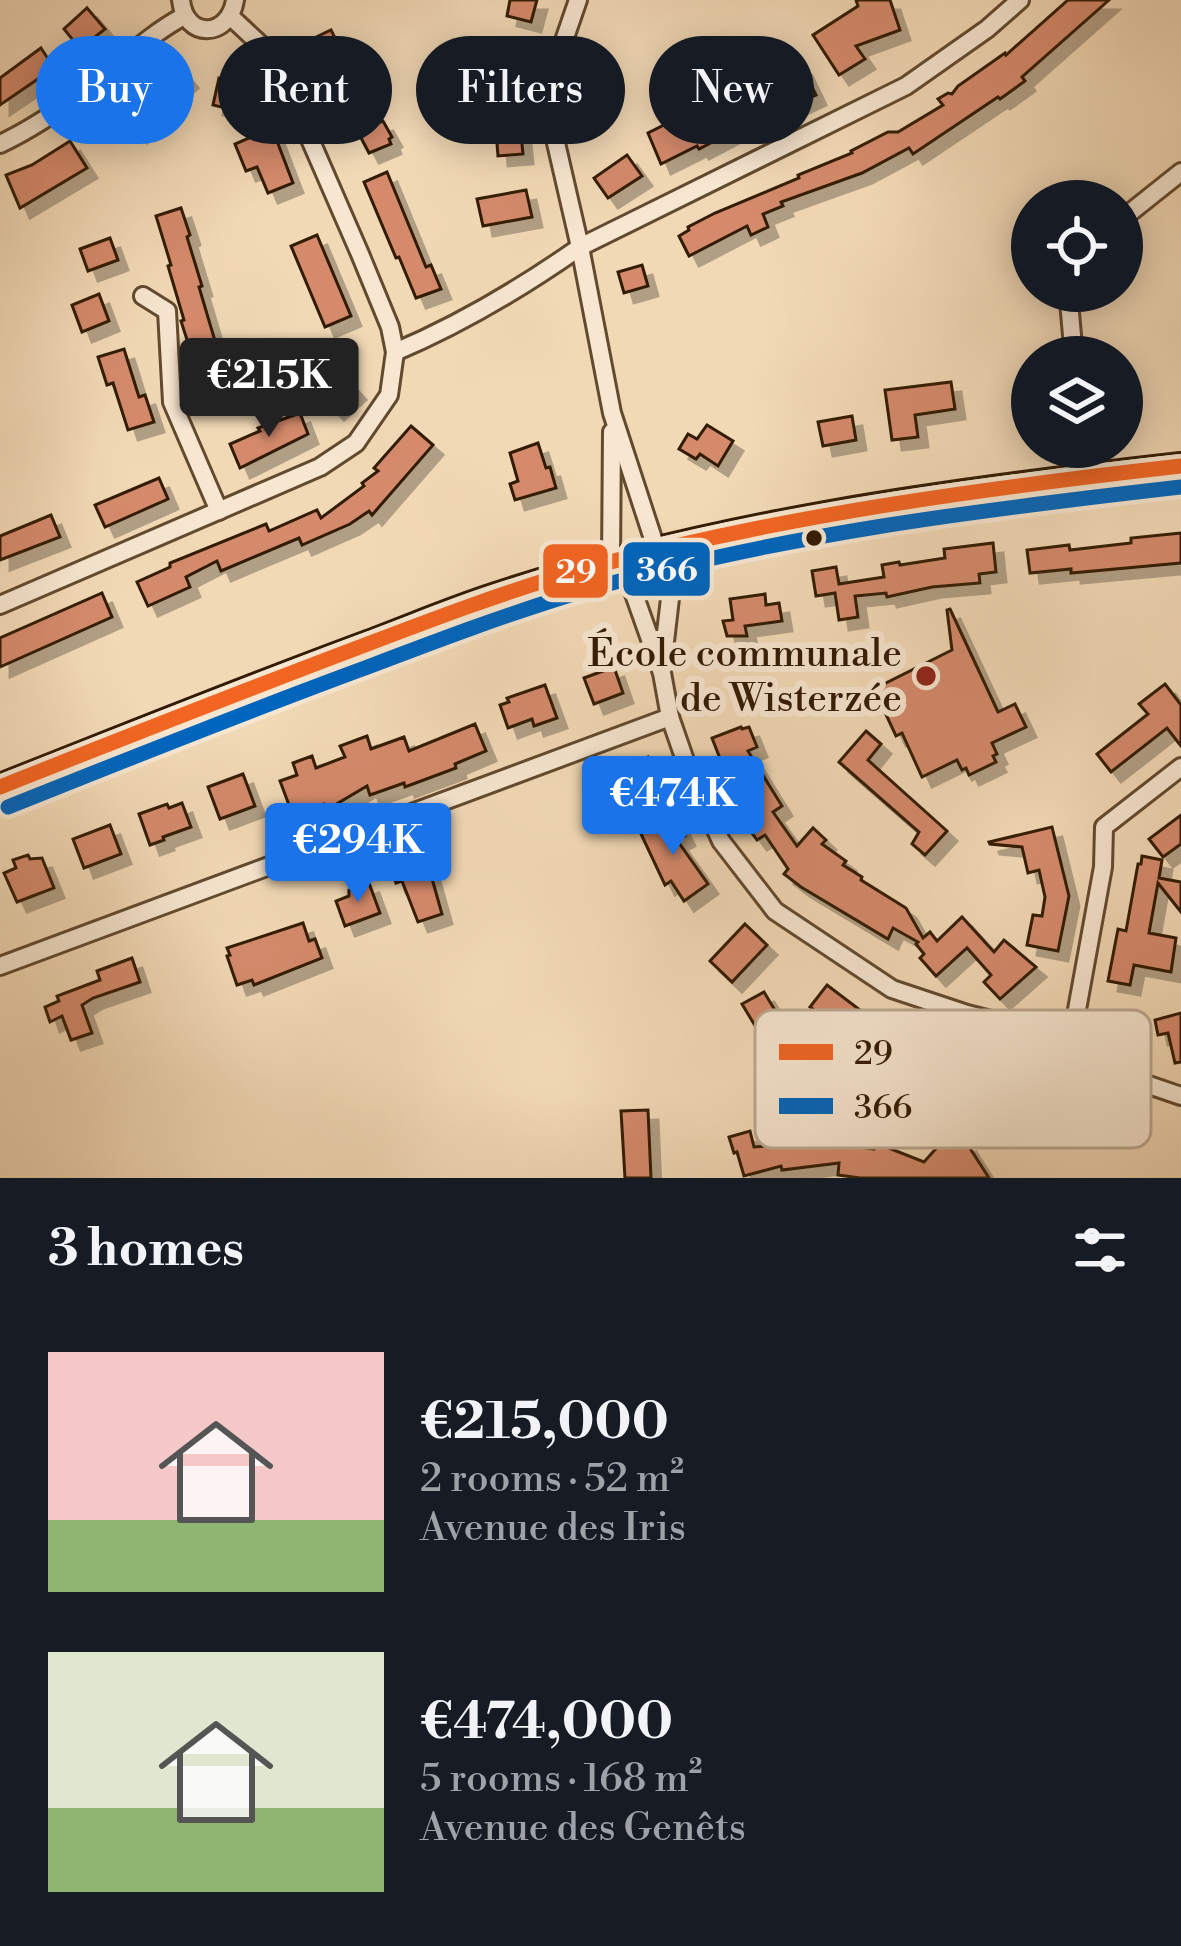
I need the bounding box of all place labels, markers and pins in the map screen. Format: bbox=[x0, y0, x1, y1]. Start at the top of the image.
pin: €215K bbox=[185, 338, 353, 440]
unlabelled marker bbox=[803, 527, 825, 549]
place label: École communale de Wisterzée bbox=[588, 628, 902, 724]
marker: École communale de Wisterzée bbox=[913, 663, 939, 689]
pin: €474K bbox=[589, 756, 757, 858]
pin: €294K bbox=[274, 803, 442, 905]

